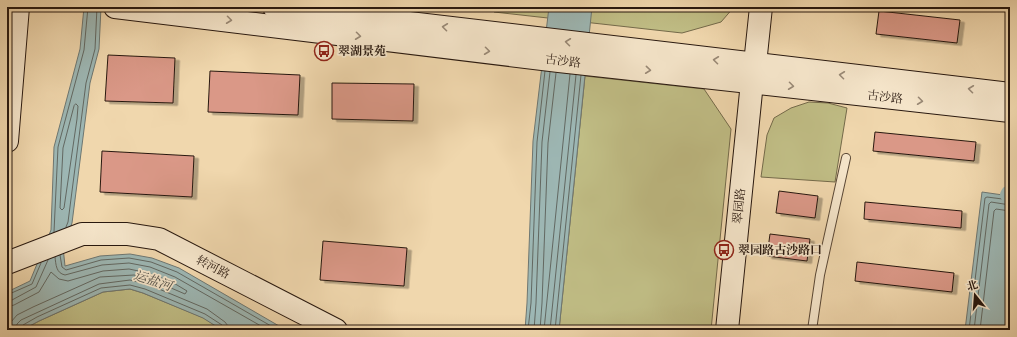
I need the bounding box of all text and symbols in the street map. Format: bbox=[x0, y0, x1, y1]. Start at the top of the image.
one-way arrow bbox=[226, 16, 232, 25]
one-way arrow bbox=[442, 23, 448, 32]
one-way arrow bbox=[355, 31, 361, 40]
one-way arrow bbox=[565, 38, 571, 47]
bus stop icon: 翠湖景苑 bbox=[313, 40, 335, 62]
place label: 翠湖景苑 bbox=[338, 44, 386, 58]
one-way arrow bbox=[484, 46, 491, 55]
street label: 古沙路 bbox=[544, 52, 582, 70]
one-way arrow bbox=[713, 56, 719, 65]
one-way arrow bbox=[645, 66, 651, 75]
one-way arrow bbox=[839, 70, 845, 79]
one-way arrow bbox=[788, 81, 794, 90]
one-way arrow bbox=[968, 85, 974, 94]
street label: 古沙路 bbox=[866, 88, 904, 106]
one-way arrow bbox=[917, 96, 923, 105]
street label: 翠园路 bbox=[730, 187, 748, 225]
bus stop icon: 翠园路古沙路口 bbox=[713, 239, 735, 261]
place label: 翠园路古沙路口 bbox=[738, 243, 822, 257]
street label: 转河路 bbox=[194, 253, 232, 281]
water label: 运盐河 bbox=[132, 268, 175, 294]
north arrow bbox=[955, 275, 995, 315]
text: 北 bbox=[965, 279, 979, 294]

